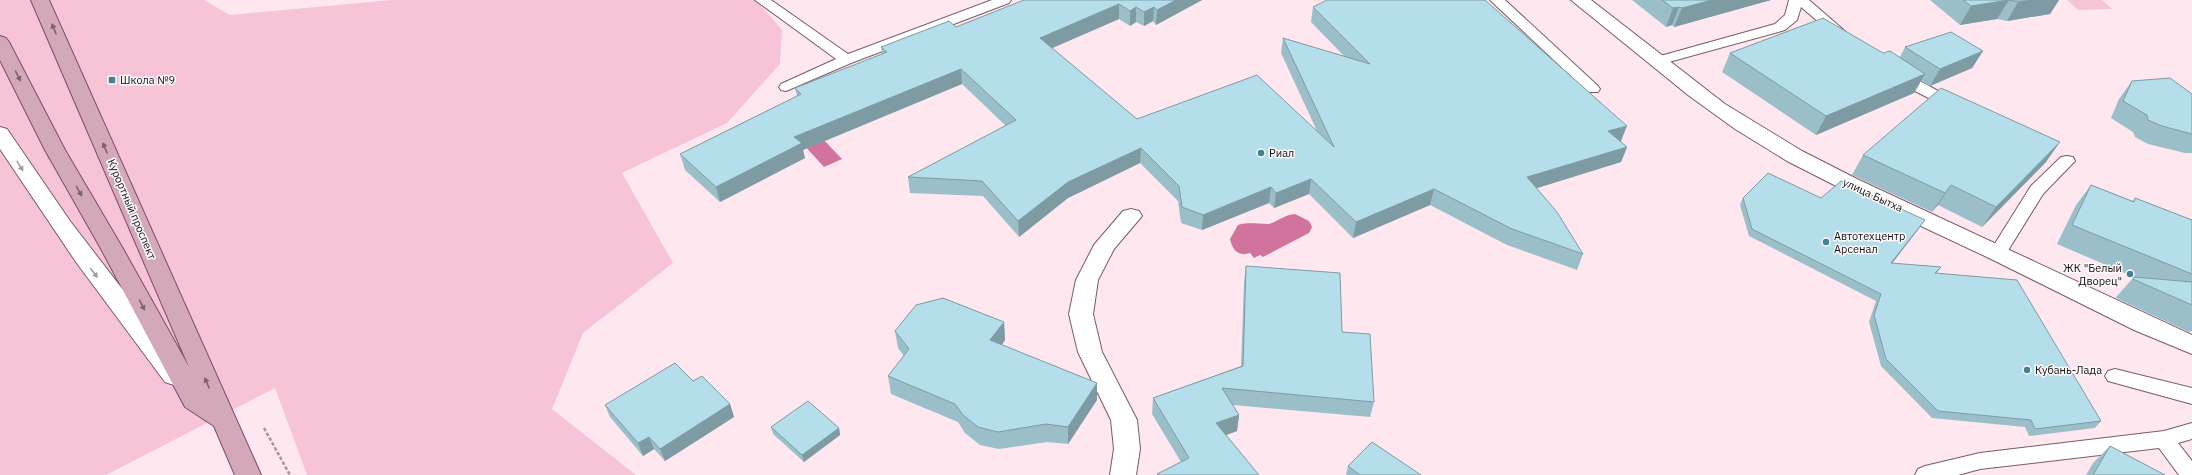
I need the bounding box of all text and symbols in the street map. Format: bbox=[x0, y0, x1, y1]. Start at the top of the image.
one-way arrow bbox=[51, 23, 57, 35]
one-way arrow bbox=[15, 71, 21, 82]
place label: Школа №9 bbox=[120, 73, 175, 87]
marker: Школа №9 bbox=[107, 75, 117, 85]
one-way arrow bbox=[102, 142, 108, 154]
place label: Риал bbox=[1269, 146, 1294, 160]
marker: Риал bbox=[1256, 148, 1266, 158]
street label: Курортный проспект bbox=[104, 157, 160, 261]
one-way arrow bbox=[17, 160, 24, 172]
street label: улица Бытха bbox=[1841, 175, 1905, 215]
one-way arrow bbox=[76, 185, 83, 197]
place label: Автотехцентр Арсенал bbox=[1834, 229, 1905, 256]
marker: Автотехцентр Арсенал bbox=[1821, 237, 1831, 247]
place label: ЖК "Белый Дворец" bbox=[2063, 261, 2122, 288]
one-way arrow bbox=[90, 268, 98, 278]
marker: ЖК "Белый Дворец" bbox=[2125, 269, 2135, 279]
one-way arrow bbox=[139, 299, 145, 310]
place label: Кубань-Лада bbox=[2035, 363, 2102, 377]
marker: Кубань-Лада bbox=[2022, 365, 2032, 375]
one-way arrow bbox=[204, 378, 210, 389]

